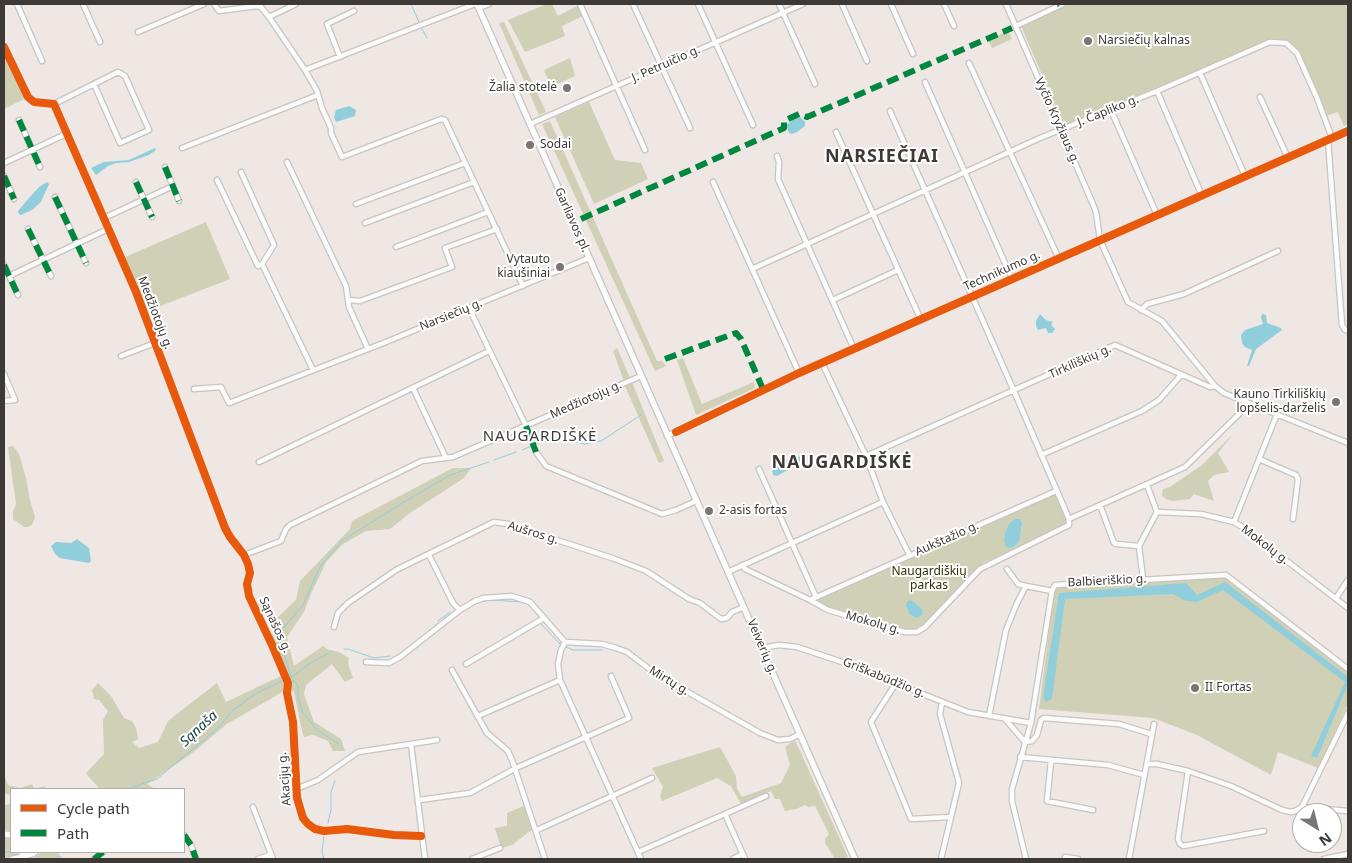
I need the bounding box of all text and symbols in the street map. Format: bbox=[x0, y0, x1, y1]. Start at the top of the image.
place label: Narsiečių kalnas bbox=[1098, 34, 1190, 48]
marker: Narsiečių kalnas bbox=[1082, 35, 1094, 47]
street label: J. Petruičio g. bbox=[630, 43, 702, 85]
street label: Vyčio Kryžiaus g. bbox=[1031, 75, 1083, 167]
place label: Žalia stotelė bbox=[489, 81, 557, 95]
marker: Žalia stotelė bbox=[561, 82, 573, 94]
street label: J. Čapliko g. bbox=[1075, 92, 1141, 130]
place label: Sodai bbox=[540, 138, 571, 152]
marker: Sodai bbox=[524, 139, 536, 151]
district label: NARSIEČIAI bbox=[824, 146, 940, 168]
street label: Garliavos pl. bbox=[551, 185, 593, 255]
street label: Technikumo g. bbox=[961, 248, 1043, 294]
place label: Vytauto kiaušiniai bbox=[497, 253, 550, 281]
marker: Vytauto kiaušiniai bbox=[554, 261, 566, 273]
street label: Medžiotojų g. bbox=[135, 275, 175, 351]
street label: Narsiečių g. bbox=[418, 296, 484, 334]
street label: Tirkiliškių g. bbox=[1047, 342, 1113, 382]
street label: Medžiotojų g. bbox=[548, 378, 624, 422]
place label: Kauno Tirkiliškių lopšelis-darželis bbox=[1234, 388, 1326, 416]
marker: Kauno Tirkiliškių lopšelis-darželis bbox=[1330, 396, 1342, 408]
district label: NAUGARDIŠKĖ bbox=[481, 428, 599, 446]
district label: NAUGARDIŠKĖ bbox=[770, 452, 914, 474]
place label: 2-asis fortas bbox=[719, 504, 787, 518]
marker: 2-asis fortas bbox=[703, 505, 715, 517]
street label: Aušros g. bbox=[506, 518, 560, 548]
street label: Aukštažio g. bbox=[913, 519, 981, 559]
street label: Mokolų g. bbox=[1238, 522, 1292, 568]
park label: Naugardiškių parkas bbox=[891, 565, 967, 593]
street label: Balbieriškio g. bbox=[1067, 572, 1147, 590]
street label: Sąnašos g. bbox=[256, 595, 294, 655]
street label: Mokolų g. bbox=[844, 608, 902, 638]
street label: Veiverių g. bbox=[744, 617, 780, 677]
street label: Griškabūdžio g. bbox=[841, 655, 927, 701]
street label: Mirtų g. bbox=[646, 663, 692, 699]
place label: II Fortas bbox=[1205, 681, 1252, 695]
marker: II Fortas bbox=[1189, 682, 1201, 694]
water label: Sąnaša bbox=[177, 707, 221, 751]
street label: Akacijų g. bbox=[275, 752, 295, 806]
legend bbox=[10, 788, 185, 853]
text: Cycle path bbox=[57, 798, 130, 818]
north arrow bbox=[1292, 803, 1342, 853]
text: Path bbox=[57, 823, 89, 843]
text: N bbox=[1315, 829, 1336, 851]

